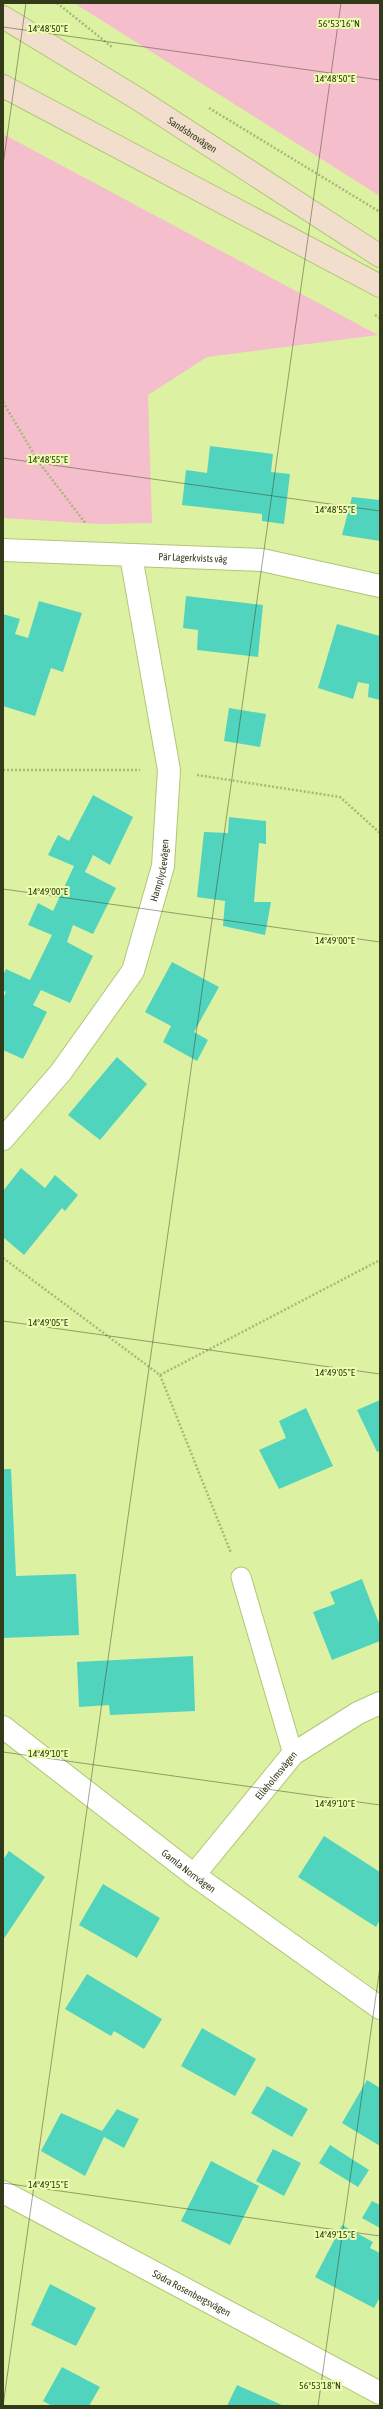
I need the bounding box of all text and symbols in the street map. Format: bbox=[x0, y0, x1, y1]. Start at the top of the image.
text: 56°53'16"N bbox=[318, 18, 360, 29]
text: 14°48'50"E bbox=[28, 23, 69, 34]
text: 14°48'50"E bbox=[315, 73, 356, 84]
street label: Sandsbrovägen bbox=[166, 115, 219, 155]
text: 14°48'55"E bbox=[28, 454, 69, 465]
text: 14°48'55"E bbox=[315, 504, 356, 515]
street label: Pär Lagerkvists väg bbox=[158, 551, 228, 565]
street label: Hamplyckevägen bbox=[148, 839, 171, 903]
text: 14°49'00"E bbox=[28, 886, 69, 897]
text: 14°49'00"E bbox=[315, 935, 356, 946]
text: 14°49'05"E bbox=[28, 1317, 69, 1328]
text: 14°49'05"E bbox=[315, 1367, 356, 1378]
text: 14°49'10"E bbox=[28, 1748, 69, 1759]
street label: Elleholmsvägen bbox=[253, 1749, 299, 1802]
text: 14°49'10"E bbox=[315, 1798, 356, 1809]
street label: Gamla Norrvägen bbox=[160, 1847, 218, 1895]
text: 14°49'15"E bbox=[28, 2179, 69, 2190]
text: 14°49'15"E bbox=[315, 2229, 356, 2240]
street label: Södra Rosenbergsvägen bbox=[151, 2268, 233, 2319]
text: 56°53'18"N bbox=[299, 2380, 341, 2391]

